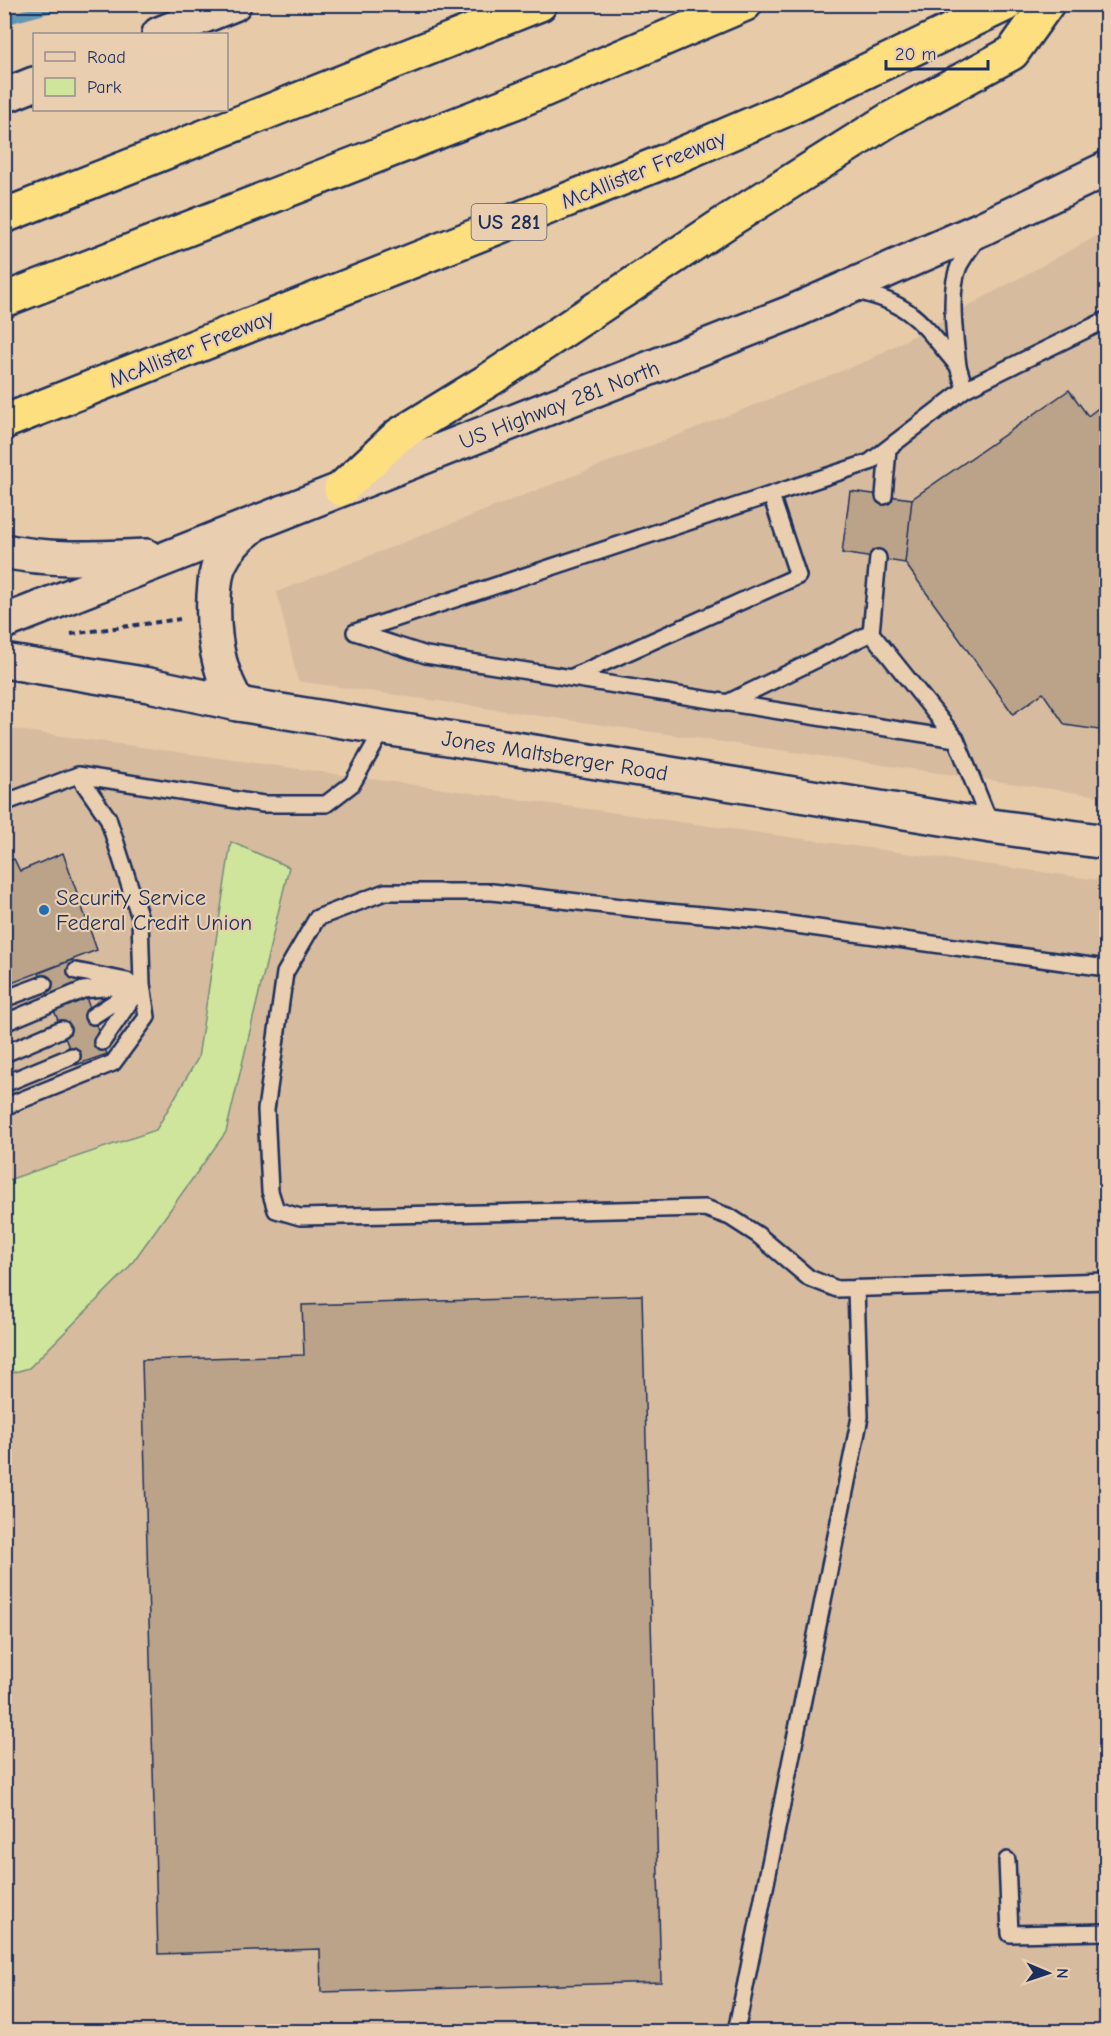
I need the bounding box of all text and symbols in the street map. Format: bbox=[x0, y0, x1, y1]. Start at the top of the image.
legend bbox=[33, 33, 228, 111]
scale bar bbox=[886, 33, 988, 71]
text: 20 m bbox=[895, 44, 936, 65]
text: Road bbox=[87, 47, 126, 68]
text: Park bbox=[87, 77, 122, 98]
street label: McAllister Freeway bbox=[557, 125, 730, 215]
road number: US 281 bbox=[472, 204, 546, 240]
street label: McAllister Freeway bbox=[105, 304, 278, 394]
street label: US Highway 281 North bbox=[456, 355, 663, 455]
street label: Jones Maltsberger Road bbox=[440, 725, 670, 787]
place label: Security Service Federal Credit Union bbox=[56, 885, 252, 936]
marker: Security Service Federal Credit Union bbox=[37, 903, 51, 917]
north arrow bbox=[1018, 1943, 1078, 2003]
text: N bbox=[1053, 1968, 1071, 1979]

